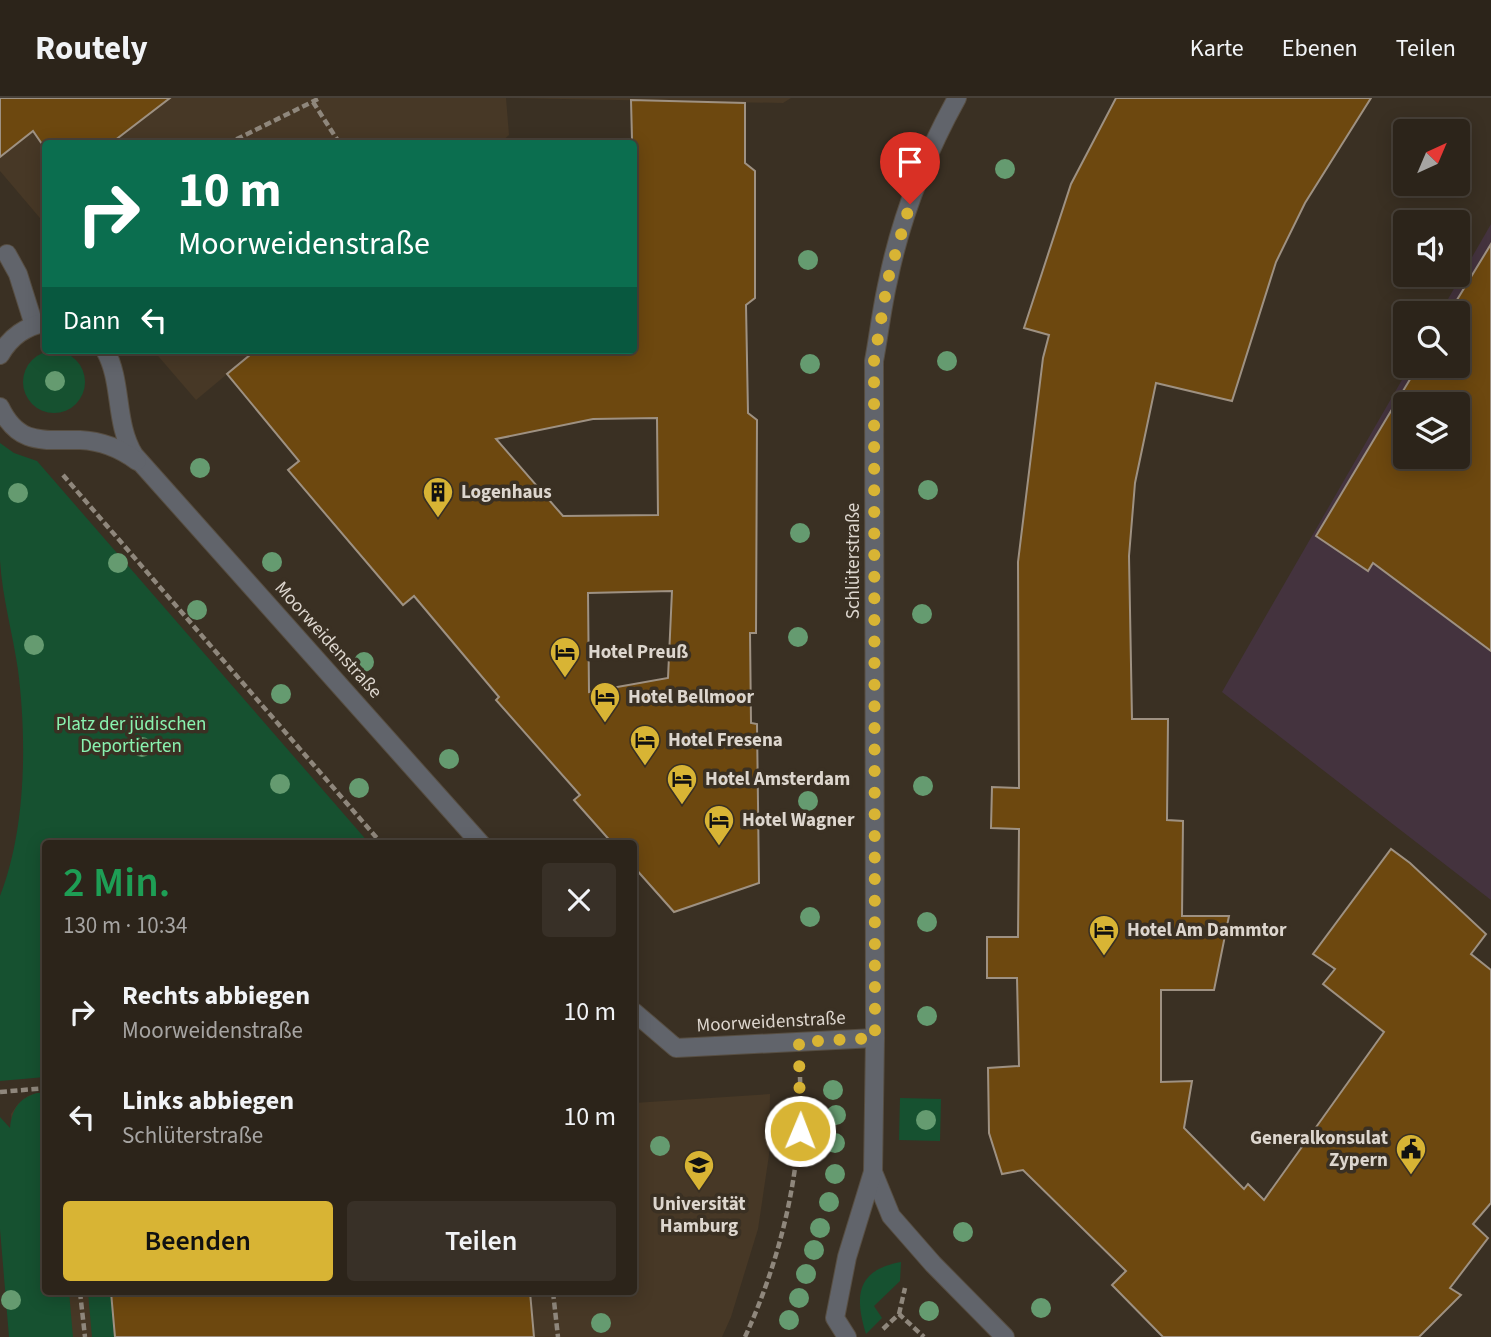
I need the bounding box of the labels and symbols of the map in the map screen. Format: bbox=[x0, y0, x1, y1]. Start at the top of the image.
north arrow bbox=[1393, 119, 1470, 196]
pin bbox=[880, 132, 940, 204]
building icon: Logenhaus bbox=[421, 475, 455, 519]
place label: Logenhaus bbox=[461, 479, 552, 506]
street label: Schlüterstraße bbox=[840, 503, 867, 619]
street label: Moorweidenstraße bbox=[268, 575, 388, 705]
hotel icon: Hotel Preuß bbox=[548, 635, 582, 679]
place label: Hotel Preuß bbox=[588, 639, 688, 666]
hotel icon: Hotel Bellmoor bbox=[588, 680, 622, 724]
place label: Hotel Bellmoor bbox=[628, 684, 754, 711]
park label: Platz der jüdischen Deportierten bbox=[56, 711, 206, 760]
hotel icon: Hotel Fresena bbox=[628, 723, 662, 767]
place label: Hotel Fresena bbox=[668, 727, 783, 754]
hotel icon: Hotel Amsterdam bbox=[665, 762, 699, 806]
place label: Hotel Amsterdam bbox=[705, 766, 850, 793]
hotel icon: Hotel Wagner bbox=[702, 803, 736, 847]
place label: Hotel Wagner bbox=[742, 807, 855, 834]
hotel icon: Hotel Am Dammtor bbox=[1087, 913, 1121, 957]
place label: Hotel Am Dammtor bbox=[1127, 917, 1287, 944]
street label: Moorweidenstraße bbox=[696, 1005, 846, 1039]
position arrow bbox=[763, 1094, 837, 1168]
place label: Generalkonsulat Zypern bbox=[1250, 1125, 1388, 1174]
public building icon: Generalkonsulat Zypern bbox=[1394, 1132, 1428, 1176]
school or university icon: Universität Hamburg bbox=[682, 1148, 716, 1192]
place label: Universität Hamburg bbox=[652, 1191, 746, 1240]

